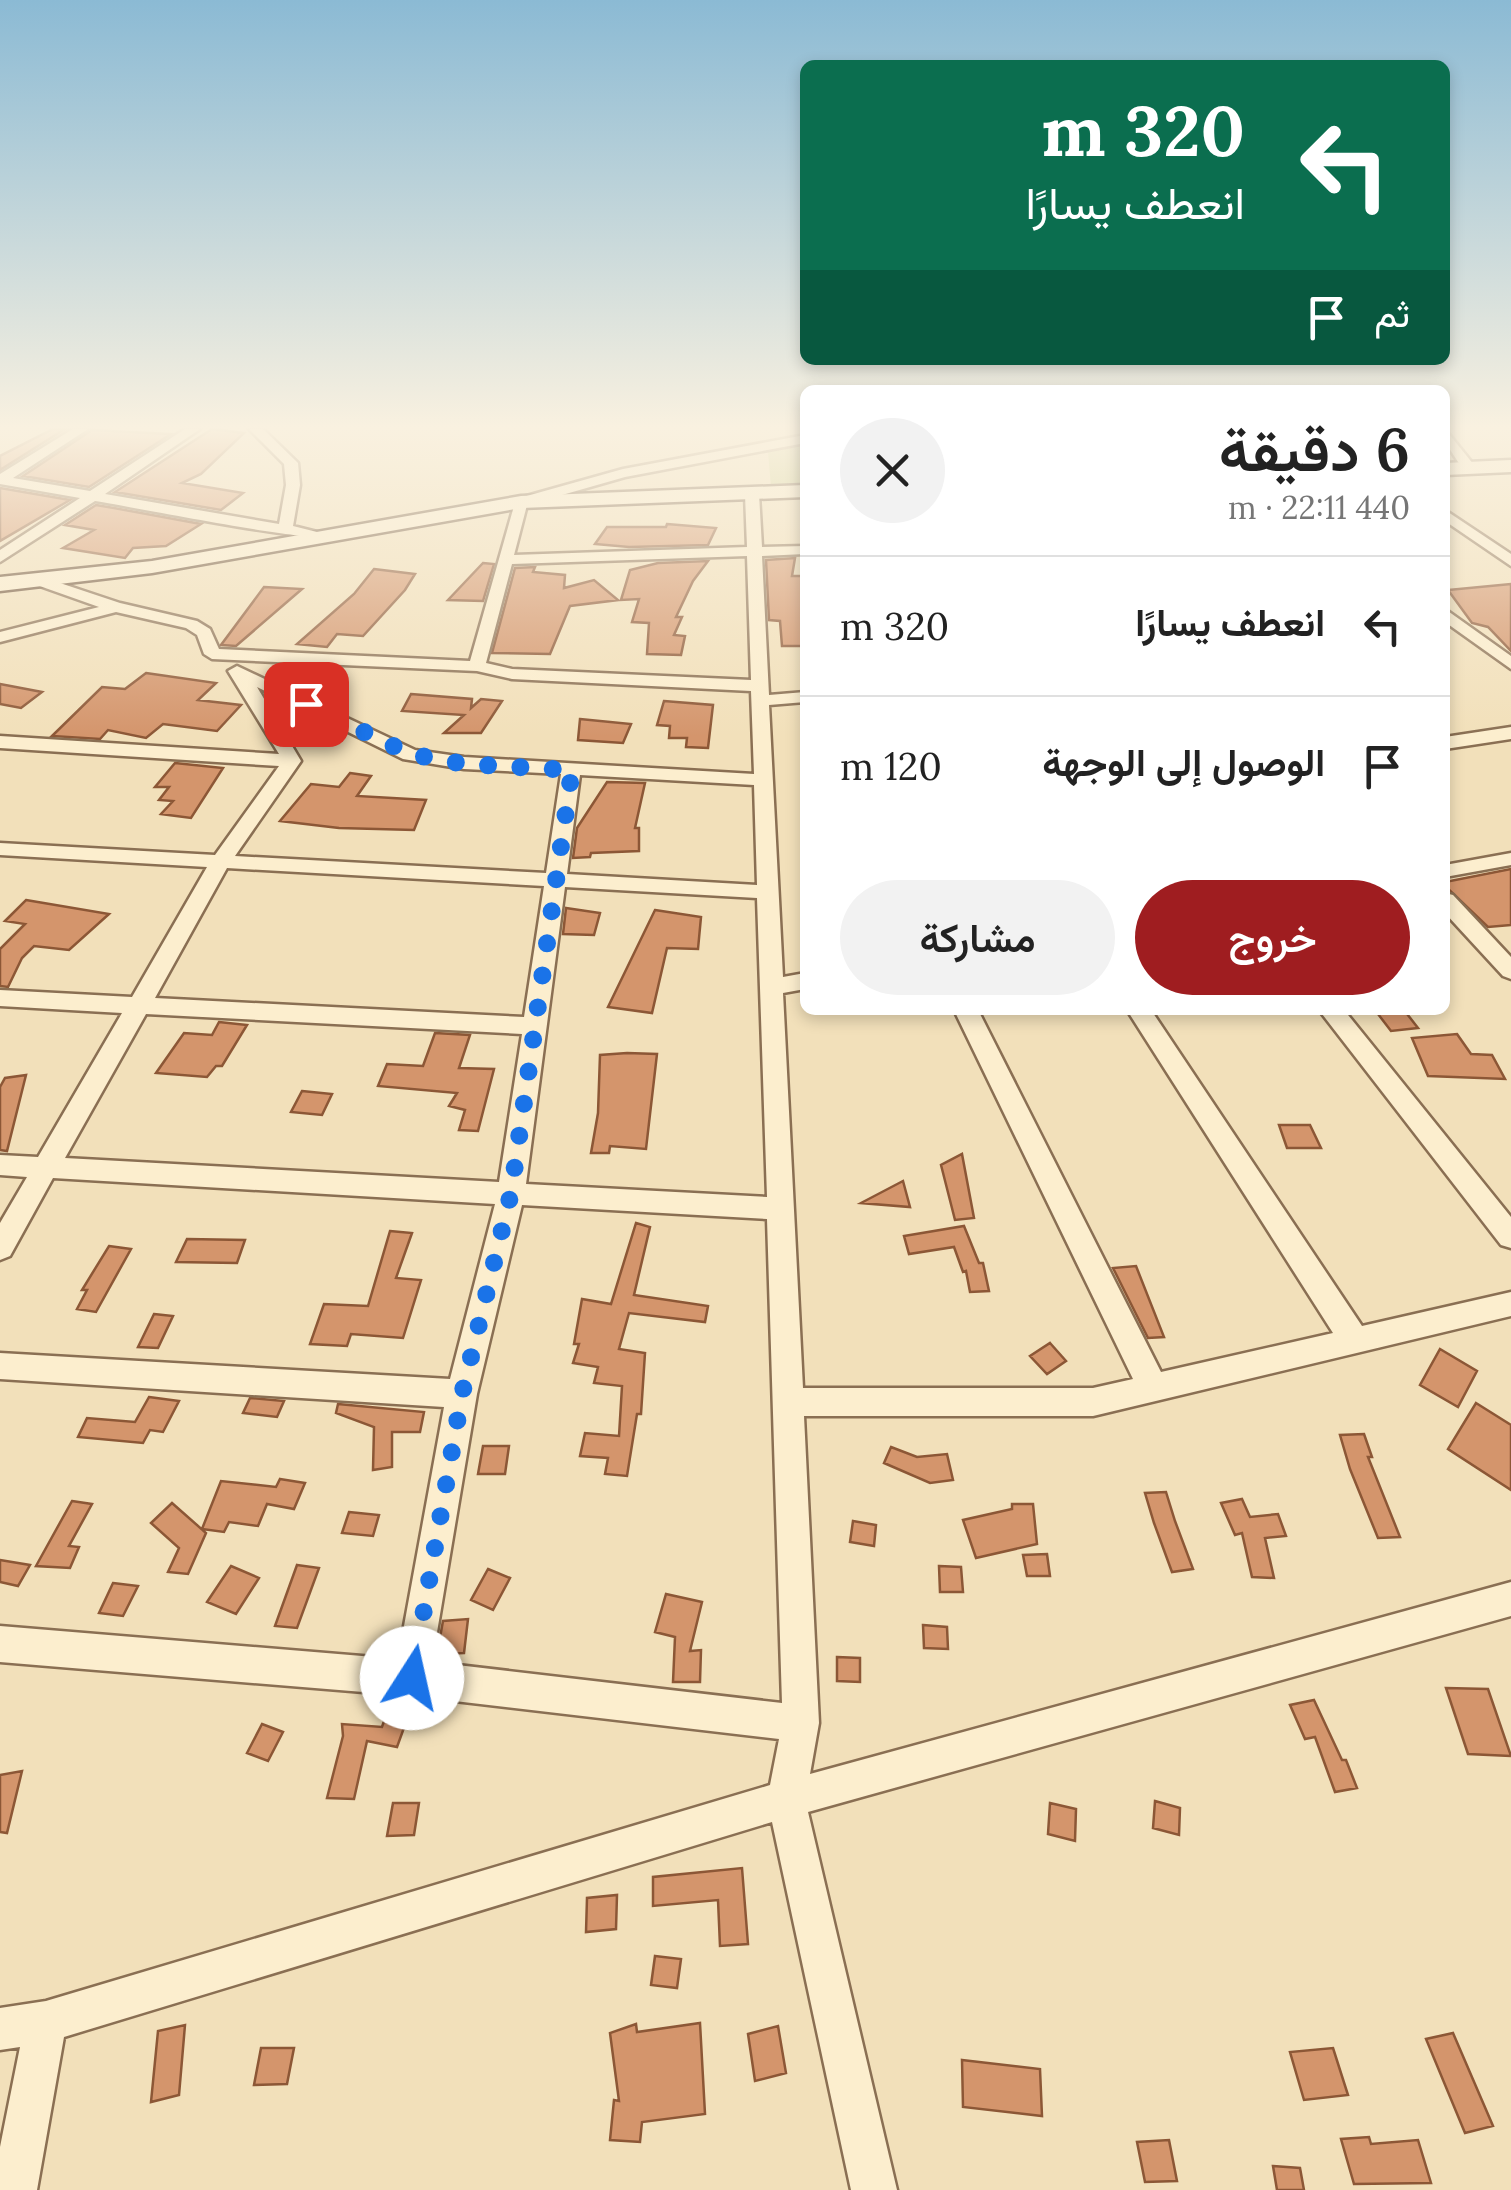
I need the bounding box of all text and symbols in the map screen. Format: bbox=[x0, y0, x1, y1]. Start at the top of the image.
text: 320 m bbox=[1041, 86, 1245, 175]
icon: left bbox=[1280, 100, 1410, 230]
text: انعطف يسارًا bbox=[1025, 174, 1245, 231]
text: ثم bbox=[1374, 289, 1410, 337]
icon: arrive bbox=[1299, 290, 1354, 345]
text: 6 دقيقة bbox=[1219, 411, 1410, 487]
button: close bbox=[840, 418, 945, 523]
text: 440 m · 22:11 bbox=[1228, 487, 1410, 528]
text: انعطف يسارًا bbox=[1135, 598, 1325, 646]
icon: left bbox=[1355, 599, 1410, 654]
text: 320 m bbox=[840, 602, 949, 650]
pin bbox=[264, 662, 349, 747]
icon: arrive bbox=[279, 677, 334, 732]
text: الوصول إلى الوجهة bbox=[1042, 738, 1325, 786]
icon: arrive bbox=[1355, 739, 1410, 794]
text: 120 m bbox=[840, 742, 942, 790]
button: مشاركة bbox=[840, 880, 1115, 995]
button: خروج bbox=[1135, 880, 1410, 995]
position arrow bbox=[360, 1626, 464, 1730]

